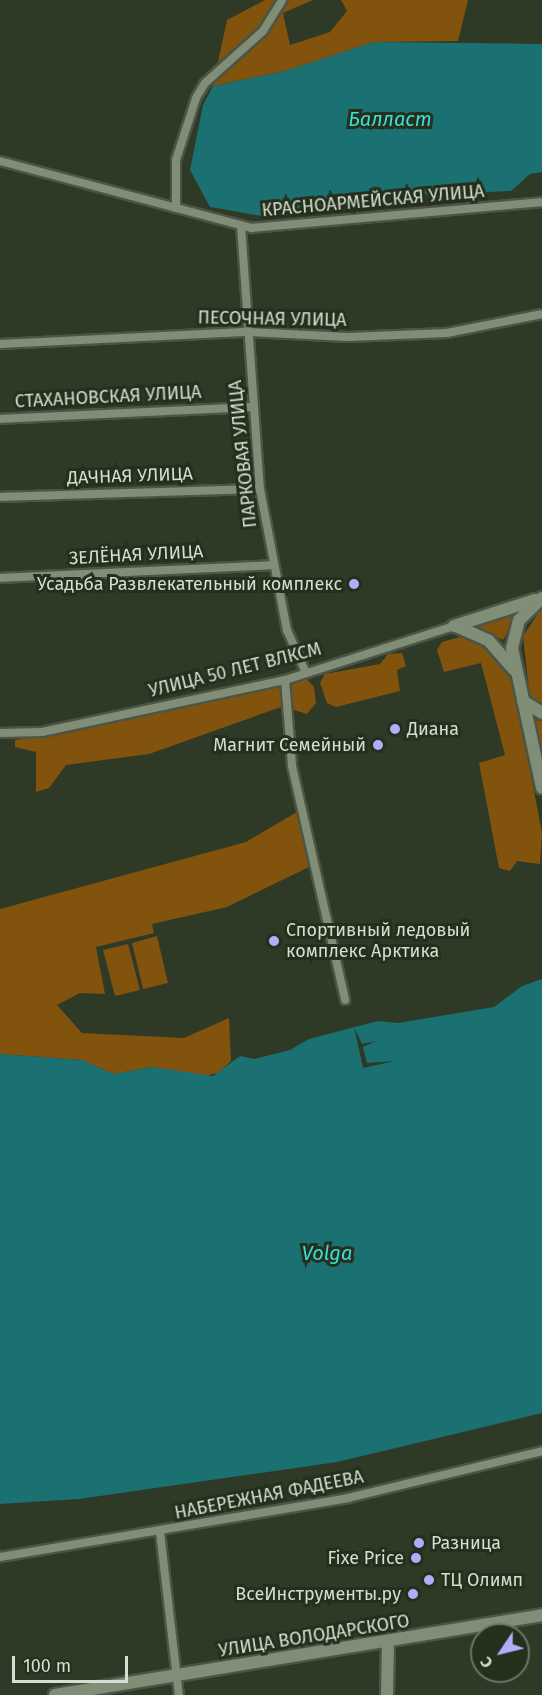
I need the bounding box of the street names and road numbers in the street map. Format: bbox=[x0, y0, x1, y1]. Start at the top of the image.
street label: КРАСНОАРМЕЙСКАЯ УЛИЦА bbox=[261, 181, 485, 221]
street label: ПЕСОЧНАЯ УЛИЦА bbox=[197, 307, 347, 331]
street label: ПАРКОВАЯ УЛИЦА bbox=[225, 379, 261, 529]
street label: СТАХАНОВСКАЯ УЛИЦА bbox=[14, 381, 202, 413]
street label: ДАЧНАЯ УЛИЦА bbox=[67, 463, 193, 489]
street label: ЗЕЛЁНАЯ УЛИЦА bbox=[68, 541, 204, 569]
street label: УЛИЦА 50 ЛЕТ ВЛКСМ bbox=[146, 638, 324, 702]
street label: НАБЕРЕЖНАЯ ФАДЕЕВА bbox=[173, 1466, 365, 1524]
street label: УЛИЦА ВОЛОДАРСКОГО bbox=[217, 1610, 411, 1662]

